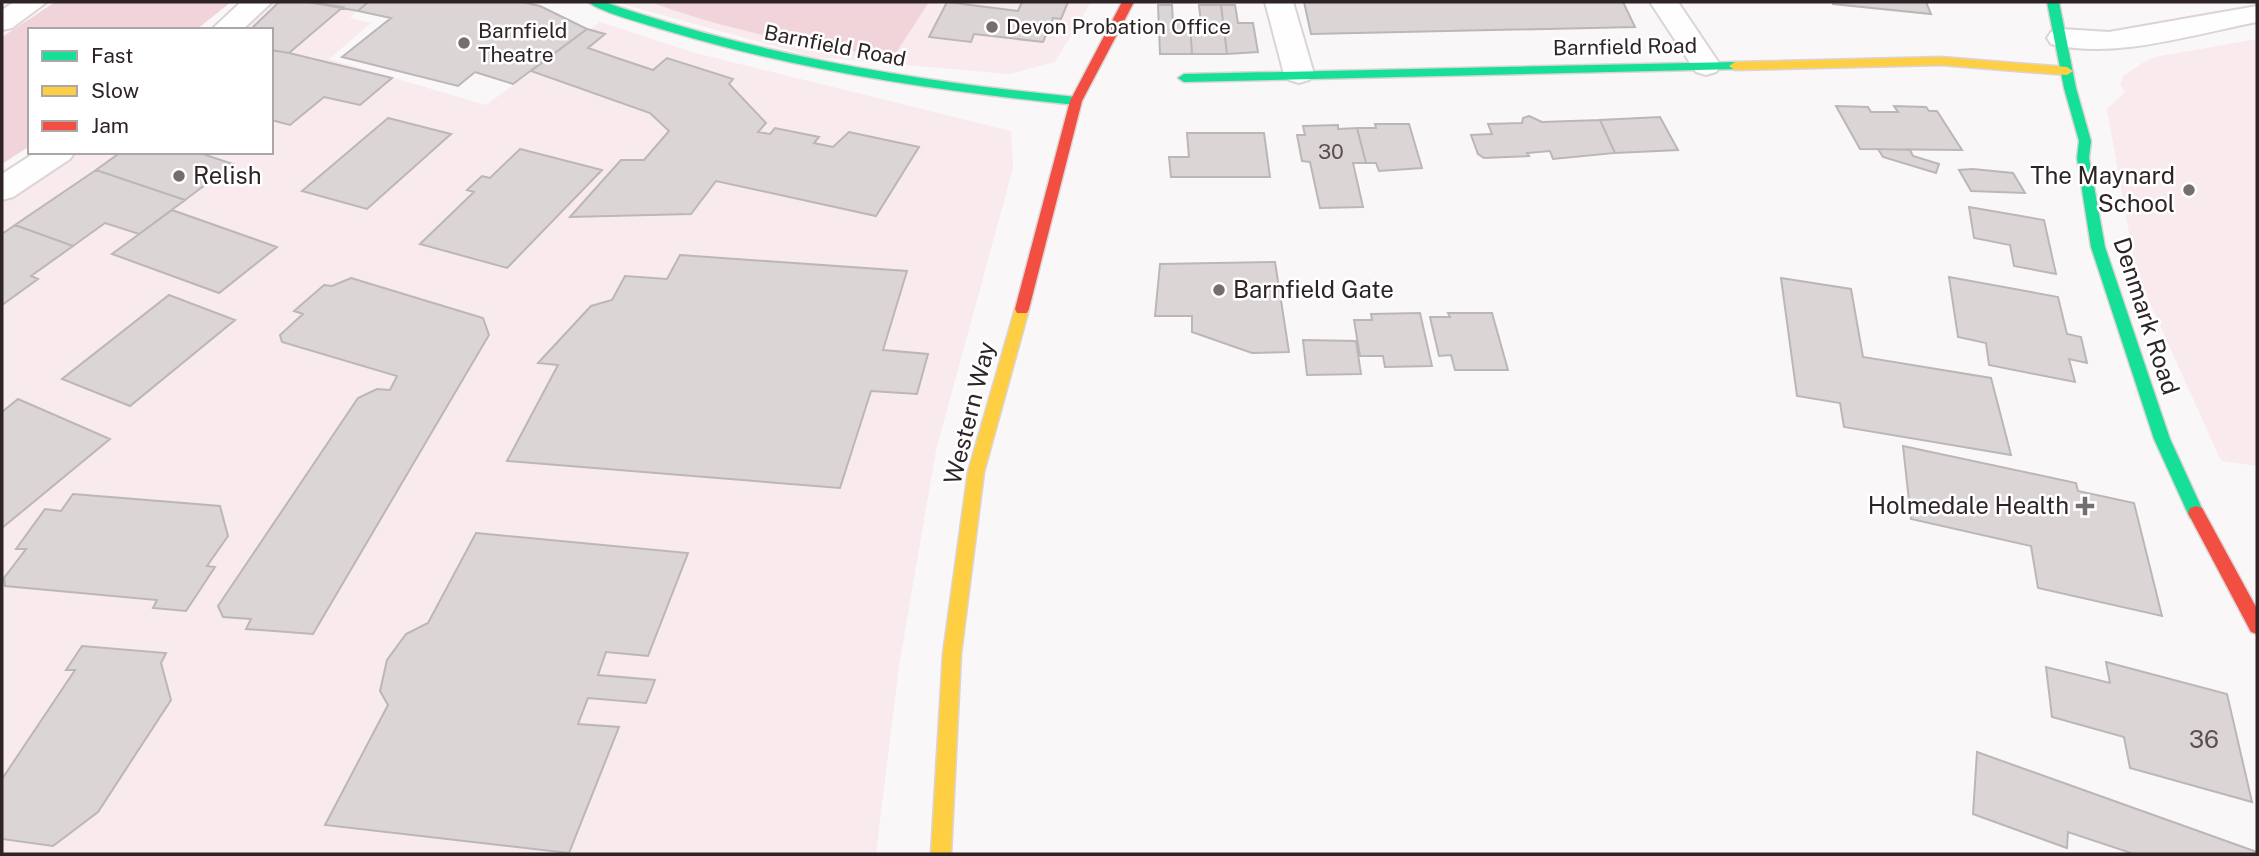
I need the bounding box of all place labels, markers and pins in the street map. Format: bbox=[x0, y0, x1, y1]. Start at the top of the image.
place label: Devon Probation Office bbox=[1006, 14, 1231, 39]
place label: Barnfield Theatre bbox=[478, 18, 567, 67]
marker: Devon Probation Office bbox=[984, 19, 1000, 35]
marker: Barnfield Theatre bbox=[456, 35, 472, 51]
place label: Relish bbox=[193, 161, 262, 189]
place label: The Maynard School bbox=[2030, 161, 2175, 217]
marker: Relish bbox=[171, 168, 187, 184]
marker: The Maynard School bbox=[2181, 182, 2197, 198]
place label: Barnfield Gate bbox=[1233, 275, 1394, 303]
marker: Barnfield Gate bbox=[1211, 282, 1227, 298]
place label: Holmedale Health bbox=[1868, 491, 2069, 519]
marker: Holmedale Health bbox=[2075, 496, 2095, 516]

